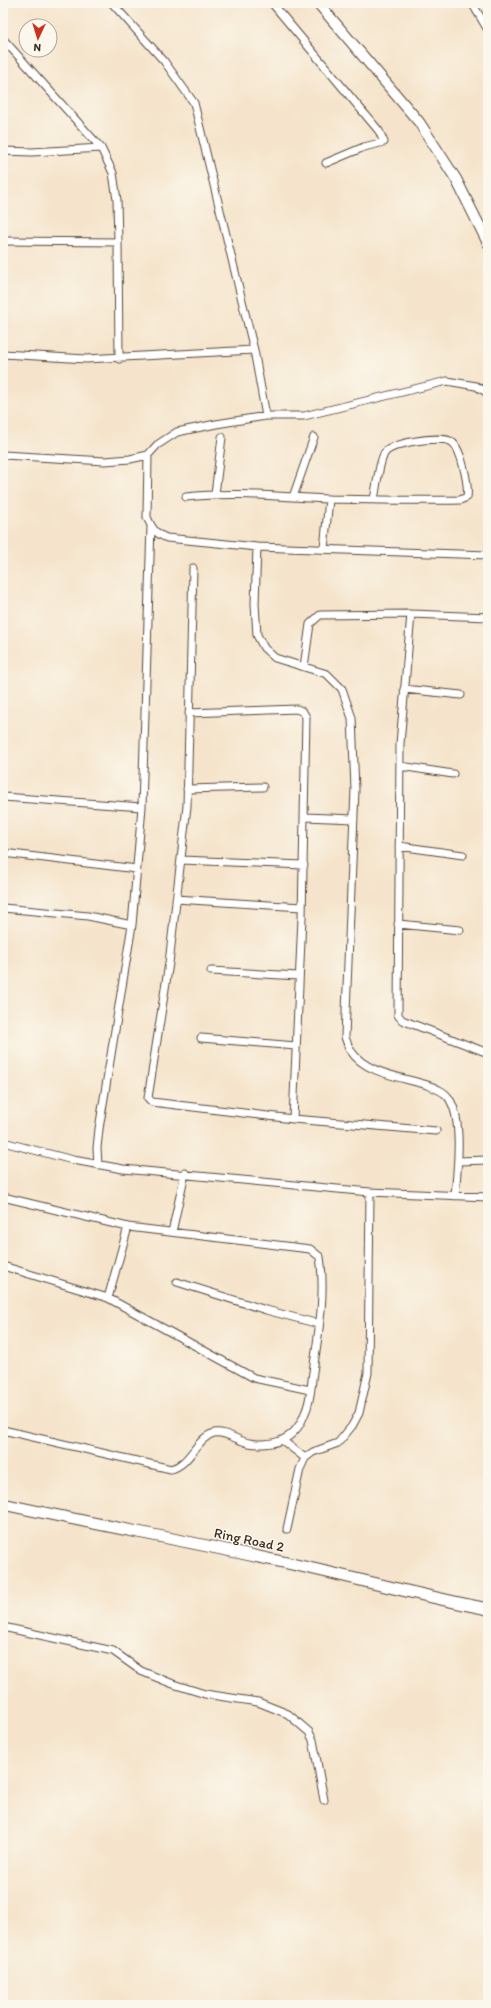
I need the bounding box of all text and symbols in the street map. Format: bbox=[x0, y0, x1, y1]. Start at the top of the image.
north arrow bbox=[18, 18, 58, 58]
text: N bbox=[33, 41, 42, 54]
street label: Ring Road 2 bbox=[212, 1524, 286, 1556]

